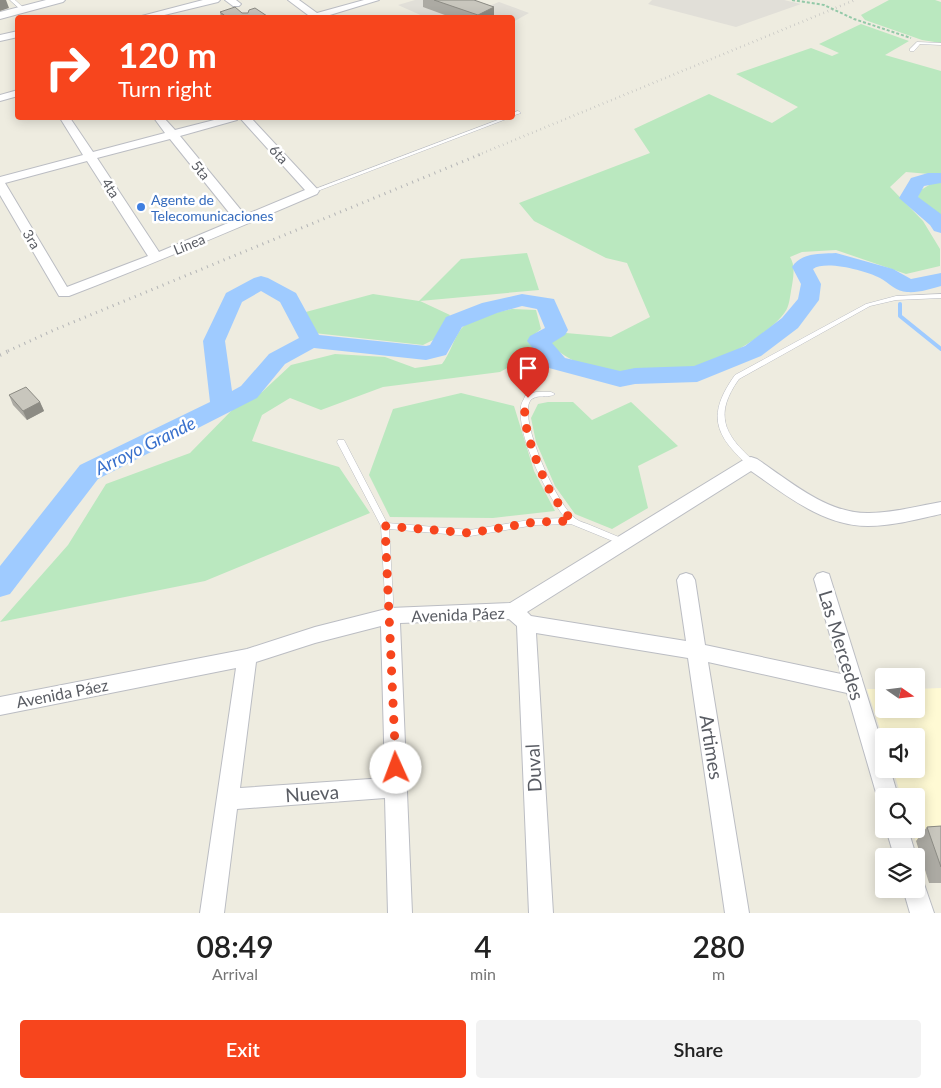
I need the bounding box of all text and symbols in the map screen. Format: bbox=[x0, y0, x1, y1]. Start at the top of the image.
text: 120 m bbox=[118, 33, 217, 75]
icon: right bbox=[35, 35, 100, 100]
text: Turn right bbox=[118, 75, 212, 102]
street label: 6ta bbox=[266, 141, 292, 167]
street label: 5ta bbox=[188, 157, 214, 183]
street label: 4ta bbox=[98, 175, 124, 201]
place label: Agente de Telecomunicaciones bbox=[151, 191, 274, 224]
marker: Agente de Telecomunicaciones bbox=[135, 201, 147, 213]
street label: 3ra bbox=[20, 226, 44, 252]
street label: Línea bbox=[171, 230, 207, 258]
pin bbox=[507, 347, 549, 398]
icon: arrive bbox=[514, 354, 542, 382]
water label: Arroyo Grande bbox=[90, 411, 199, 479]
street label: Las Mercedes bbox=[814, 587, 870, 703]
street label: Avenida Páez bbox=[411, 603, 505, 625]
north arrow bbox=[875, 668, 925, 718]
map controls bbox=[875, 668, 925, 898]
street label: Avenida Páez bbox=[14, 675, 110, 711]
street label: Artimes bbox=[696, 713, 728, 781]
button: sound bbox=[875, 728, 925, 778]
position arrow bbox=[369, 741, 421, 793]
street label: Duval bbox=[520, 743, 546, 793]
street label: Nueva bbox=[284, 780, 340, 806]
button: search bbox=[875, 788, 925, 838]
button: layers bbox=[875, 848, 925, 898]
text: 08:49 bbox=[196, 928, 274, 964]
text: 4 bbox=[474, 928, 492, 964]
text: 280 bbox=[692, 928, 745, 964]
text: Arrival bbox=[212, 964, 258, 983]
text: min bbox=[470, 964, 496, 983]
text: m bbox=[712, 964, 725, 983]
button: Exit bbox=[20, 1020, 466, 1078]
button: Share bbox=[476, 1020, 921, 1078]

